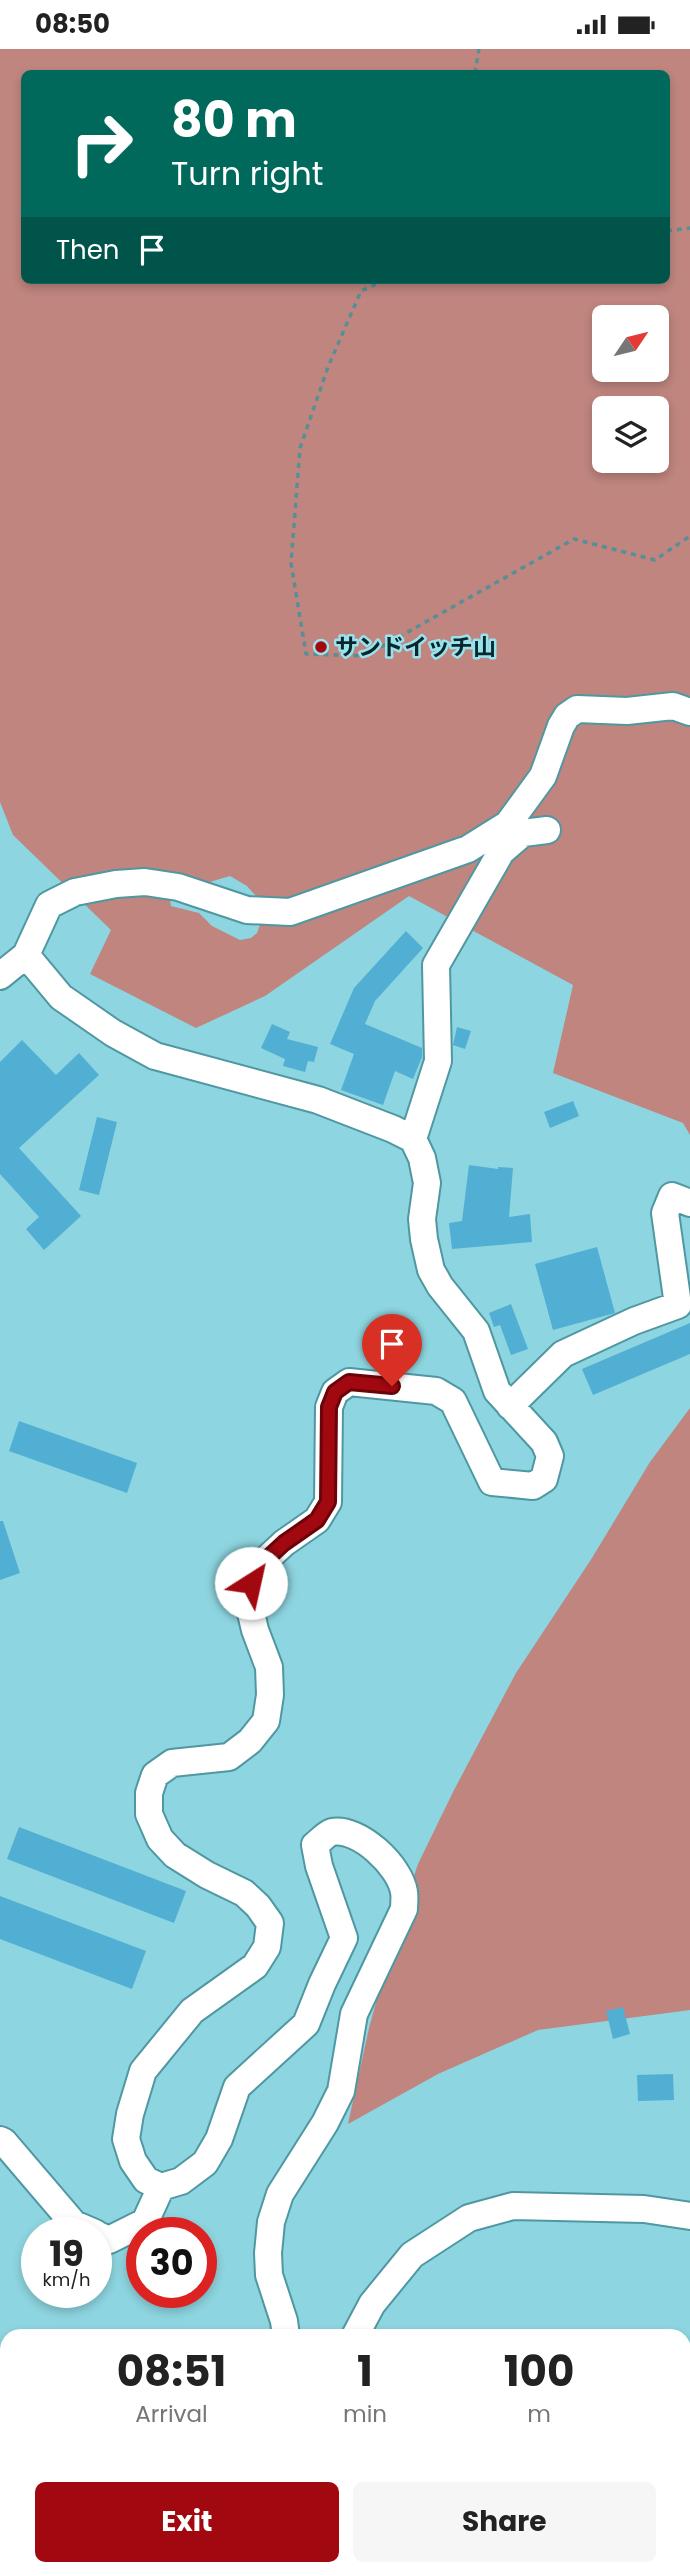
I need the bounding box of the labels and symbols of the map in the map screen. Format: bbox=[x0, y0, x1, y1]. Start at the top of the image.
north arrow bbox=[592, 305, 668, 381]
place label: サンドイッチ山 bbox=[335, 631, 496, 663]
marker: サンドイッチ山 bbox=[313, 639, 329, 655]
pin bbox=[362, 1314, 422, 1386]
position arrow bbox=[214, 1546, 288, 1620]
speed limit sign: 30 bbox=[126, 2217, 217, 2308]

